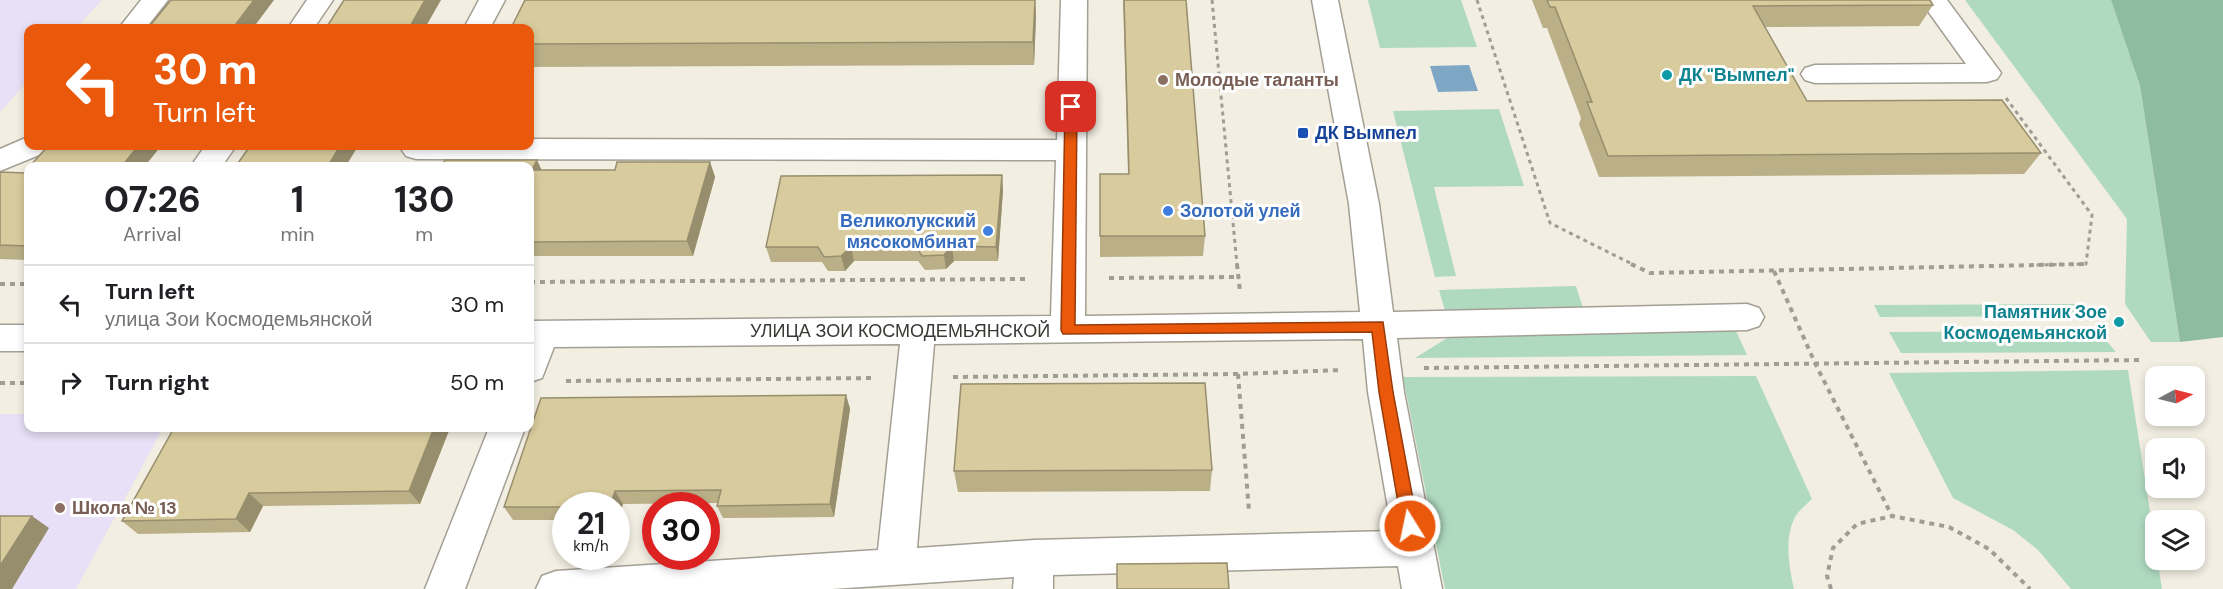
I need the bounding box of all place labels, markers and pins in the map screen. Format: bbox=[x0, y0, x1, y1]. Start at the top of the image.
place label: ДК "Вымпел" bbox=[1679, 63, 1794, 87]
place label: Молодые таланты bbox=[1175, 68, 1339, 92]
marker: ДК "Вымпел" bbox=[1660, 68, 1674, 82]
marker: Молодые таланты bbox=[1156, 73, 1170, 87]
pin bbox=[1045, 81, 1096, 132]
place label: ДК Вымпел bbox=[1315, 121, 1417, 145]
marker: ДК Вымпел bbox=[1296, 126, 1310, 140]
place label: Золотой улей bbox=[1180, 199, 1300, 223]
marker: Золотой улей bbox=[1161, 204, 1175, 218]
place label: Великолукский мясокомбинат bbox=[840, 209, 976, 254]
marker: Великолукский мясокомбинат bbox=[981, 224, 995, 238]
place label: Памятник Зое Космодемьянской bbox=[1944, 300, 2107, 345]
marker: Памятник Зое Космодемьянской bbox=[2112, 315, 2126, 329]
place label: Школа № 13 bbox=[72, 496, 177, 520]
marker: Школа № 13 bbox=[53, 501, 67, 515]

